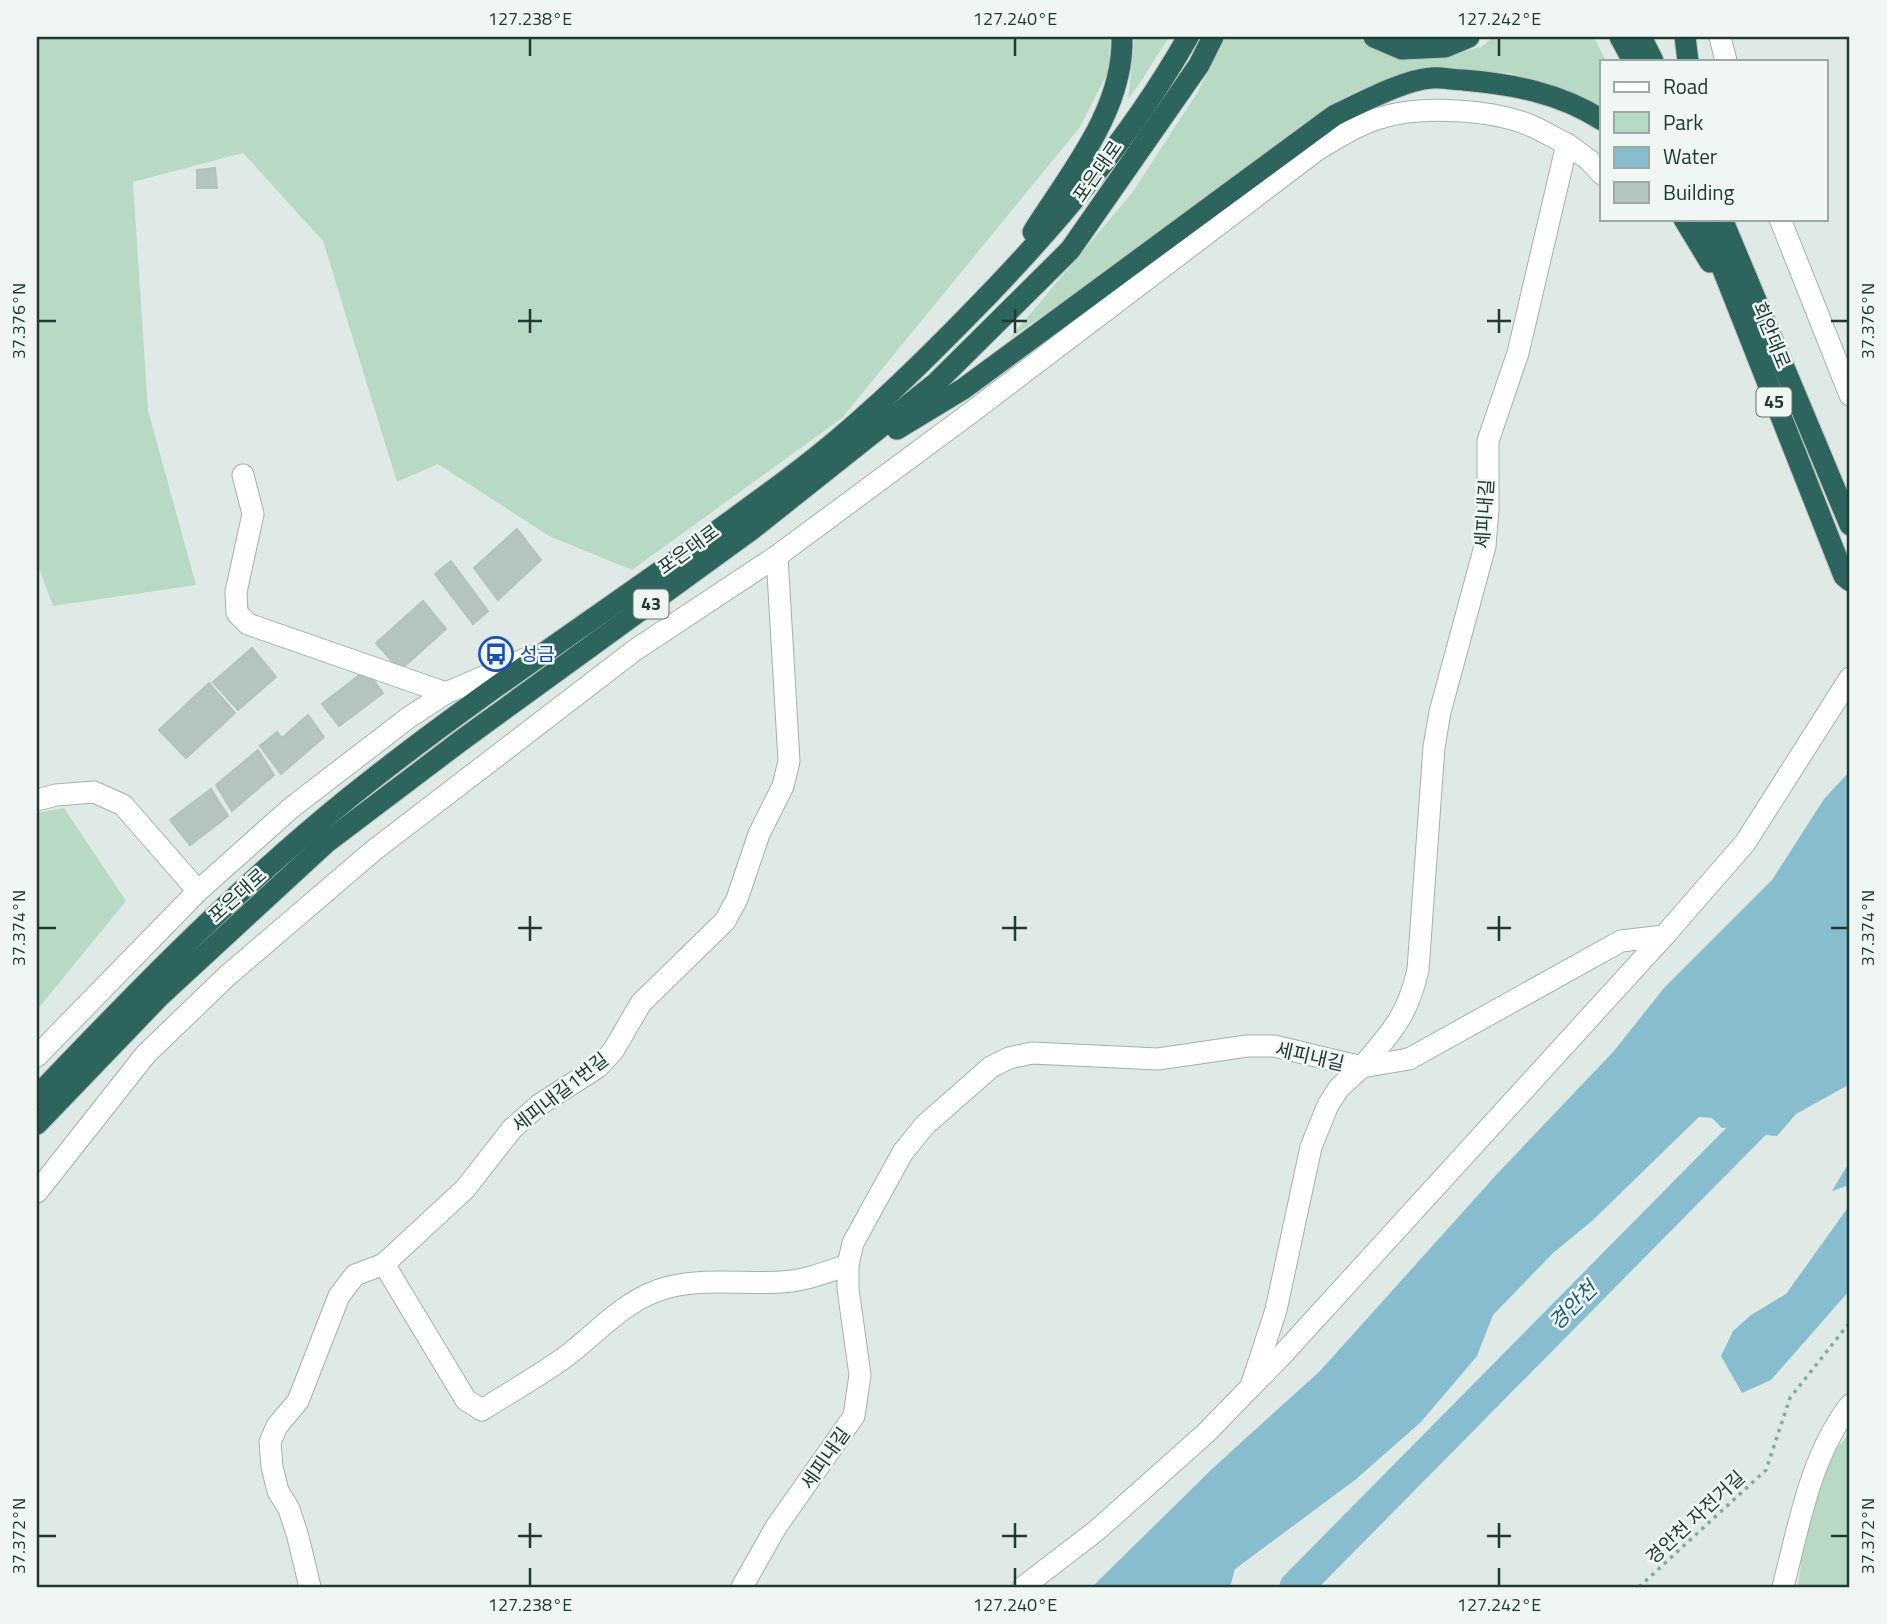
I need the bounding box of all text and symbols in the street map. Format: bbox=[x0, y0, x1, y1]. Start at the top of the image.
text: 127.238°E bbox=[488, 5, 572, 32]
text: 127.240°E bbox=[973, 5, 1057, 32]
text: 127.242°E bbox=[1457, 5, 1541, 32]
legend bbox=[1600, 60, 1828, 220]
text: Road bbox=[1663, 70, 1708, 102]
text: Park bbox=[1663, 106, 1703, 138]
street label: 포은대로 bbox=[1065, 134, 1129, 208]
text: Water bbox=[1663, 140, 1717, 172]
text: Building bbox=[1663, 176, 1735, 208]
text: 37.376°N bbox=[5, 283, 32, 359]
text: 37.376°N bbox=[1854, 283, 1881, 359]
street label: 회안대로 bbox=[1746, 297, 1799, 373]
road number: 45 bbox=[1756, 388, 1792, 416]
street label: 세피내길 bbox=[1467, 478, 1500, 550]
street label: 포은대로 bbox=[651, 516, 725, 581]
road number: 43 bbox=[634, 590, 668, 618]
bus stop icon: 성금 bbox=[477, 635, 515, 673]
place label: 성금 bbox=[520, 639, 555, 668]
street label: 포은대로 bbox=[201, 860, 272, 929]
text: 37.374°N bbox=[5, 890, 32, 966]
text: 37.374°N bbox=[1854, 890, 1881, 966]
street label: 세피내길 bbox=[1273, 1034, 1347, 1078]
street label: 세피내길1번길 bbox=[505, 1045, 614, 1139]
water label: 경안천 bbox=[1540, 1272, 1606, 1337]
street label: 세피내길 bbox=[793, 1421, 857, 1495]
street label: 경안천 자전거길 bbox=[1638, 1463, 1751, 1570]
text: 37.372°N bbox=[5, 1498, 32, 1574]
text: 37.372°N bbox=[1854, 1498, 1881, 1574]
text: 127.238°E bbox=[488, 1591, 572, 1618]
text: 127.240°E bbox=[973, 1591, 1057, 1618]
text: 127.242°E bbox=[1457, 1591, 1541, 1618]

